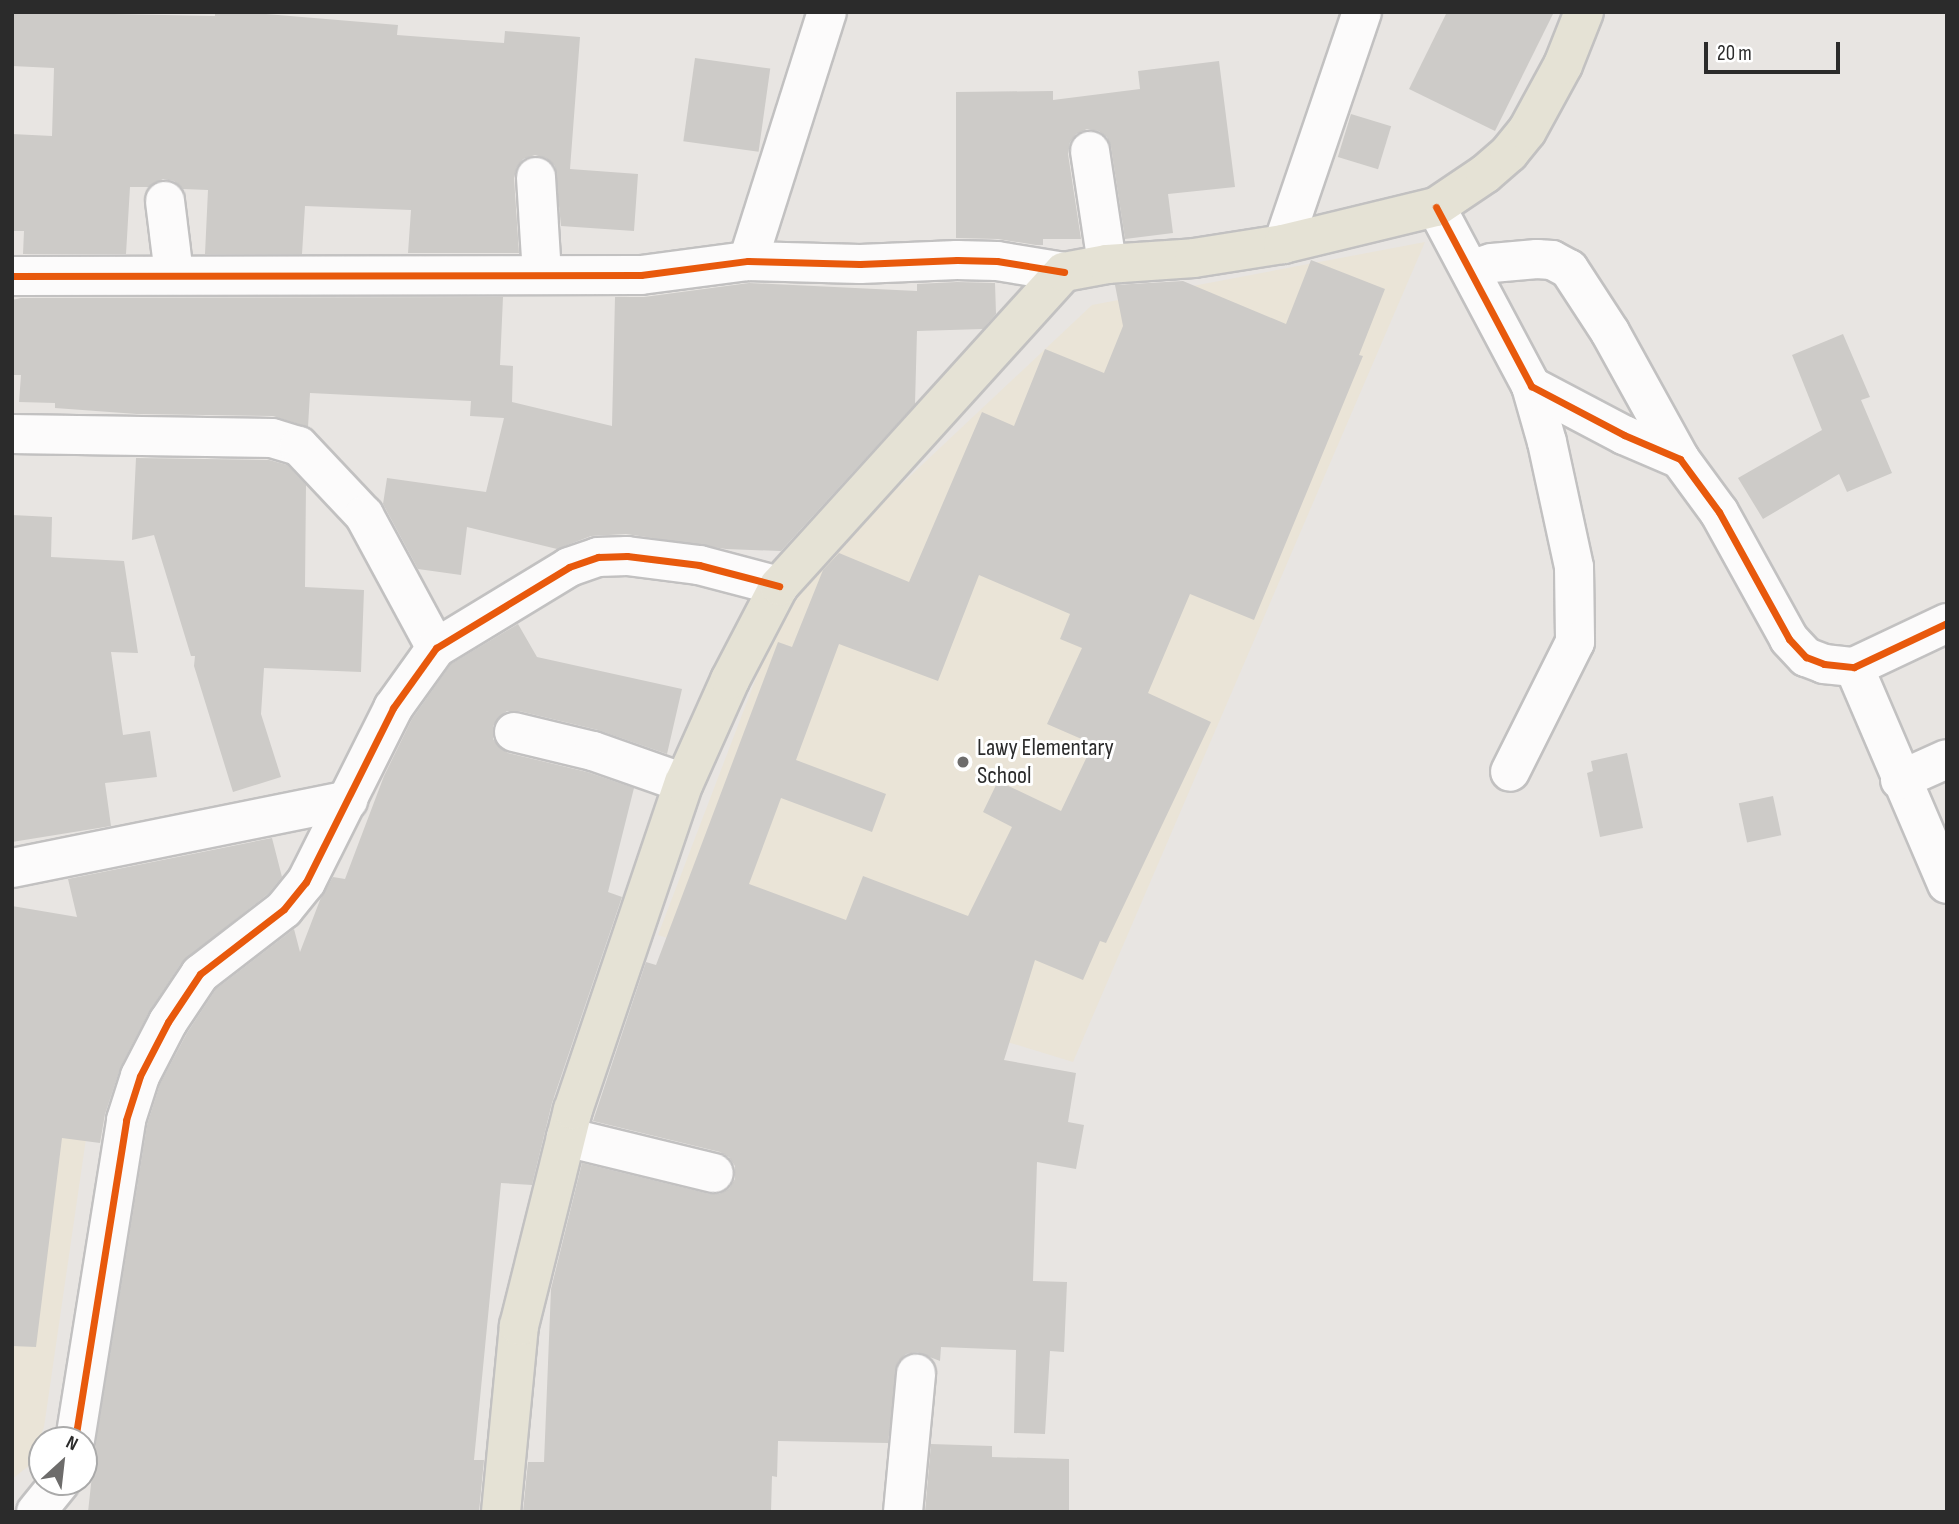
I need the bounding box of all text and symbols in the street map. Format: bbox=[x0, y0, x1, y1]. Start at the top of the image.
scale bar bbox=[1707, 28, 1843, 72]
text: 20 m bbox=[1717, 41, 1752, 66]
place label: Lawy Elementary School bbox=[977, 734, 1114, 790]
marker: Lawy Elementary School bbox=[955, 754, 971, 770]
north arrow bbox=[28, 1426, 98, 1496]
text: N bbox=[62, 1431, 82, 1456]

